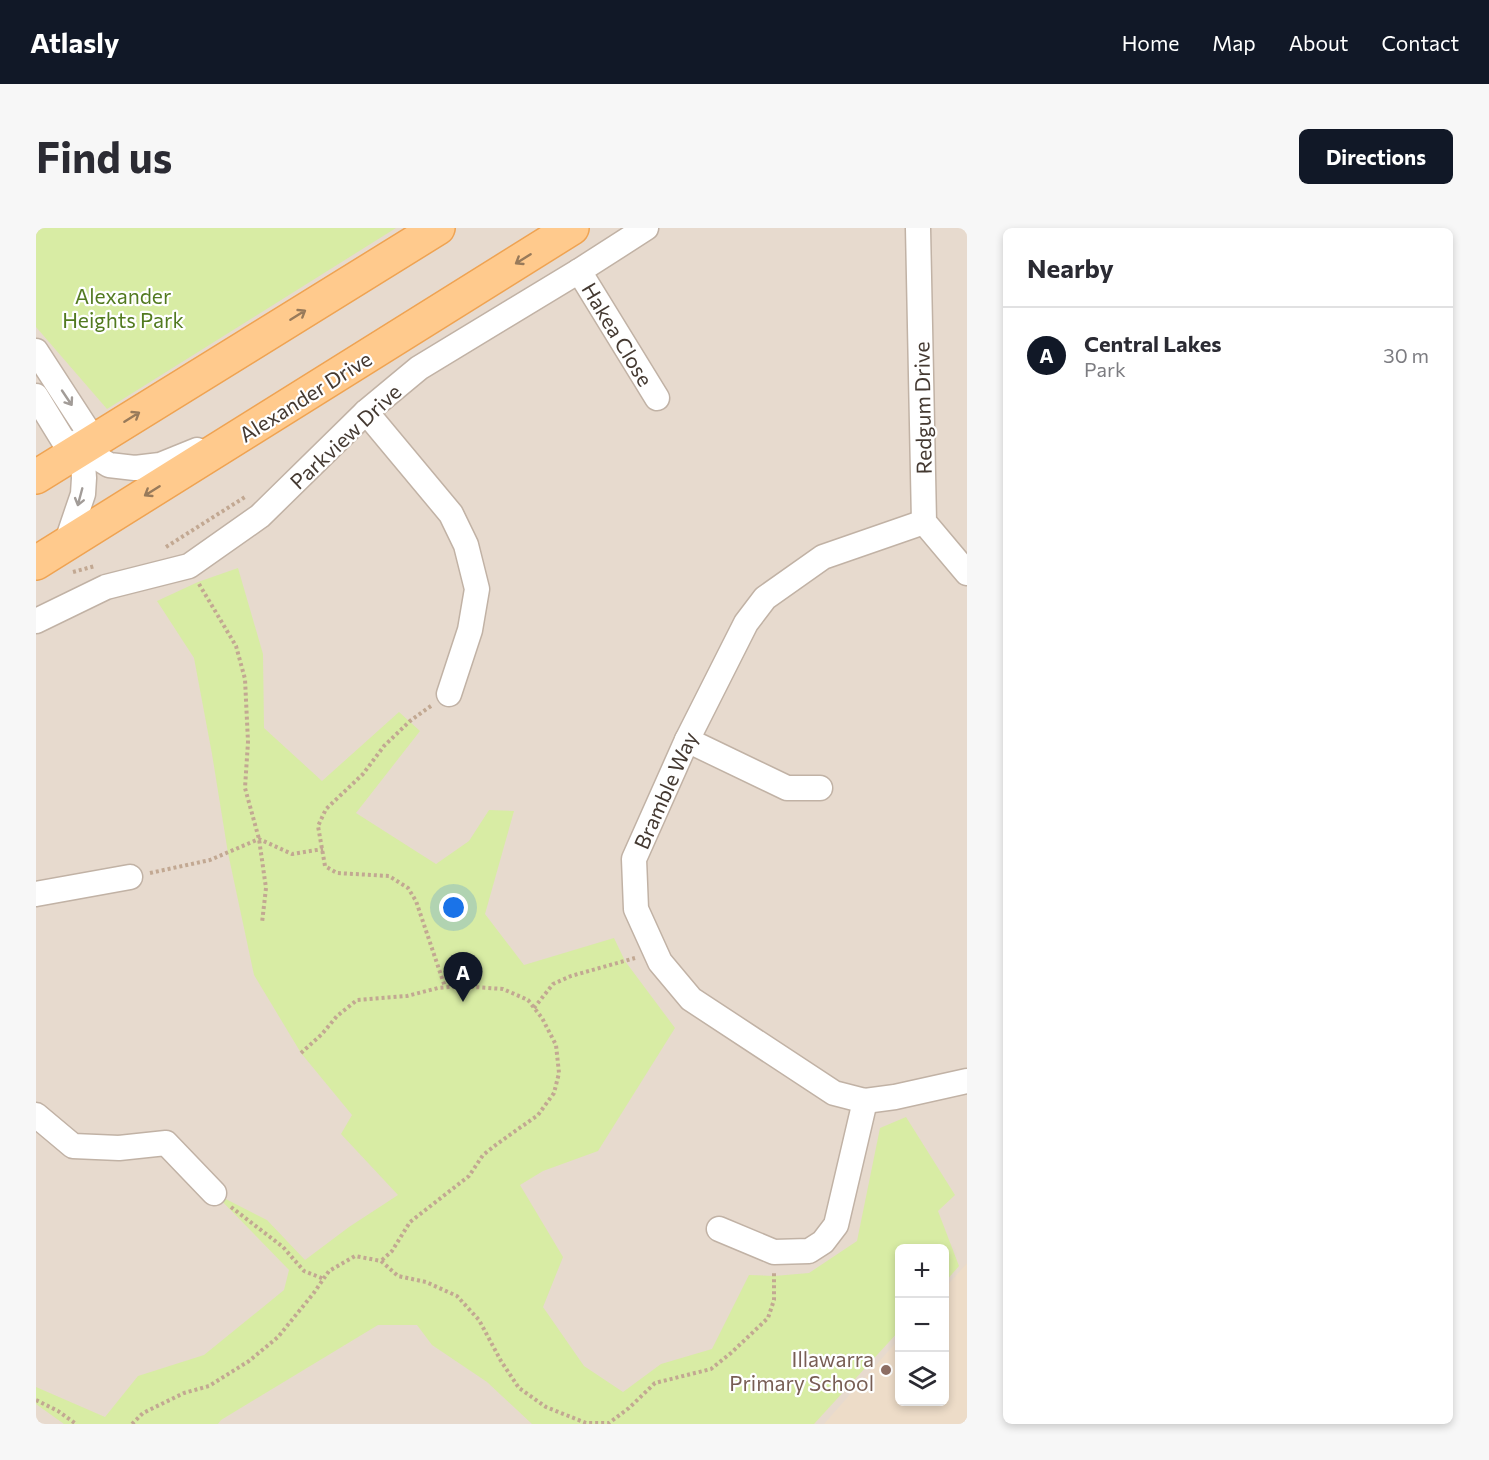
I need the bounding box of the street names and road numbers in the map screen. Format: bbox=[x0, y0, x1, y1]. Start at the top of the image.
street label: Hakea Close bbox=[577, 278, 659, 390]
street label: Redgum Drive bbox=[908, 341, 936, 475]
street label: Alexander Drive bbox=[234, 345, 376, 447]
street label: Parkview Drive bbox=[284, 378, 406, 494]
street label: Bramble Way bbox=[628, 727, 702, 853]

